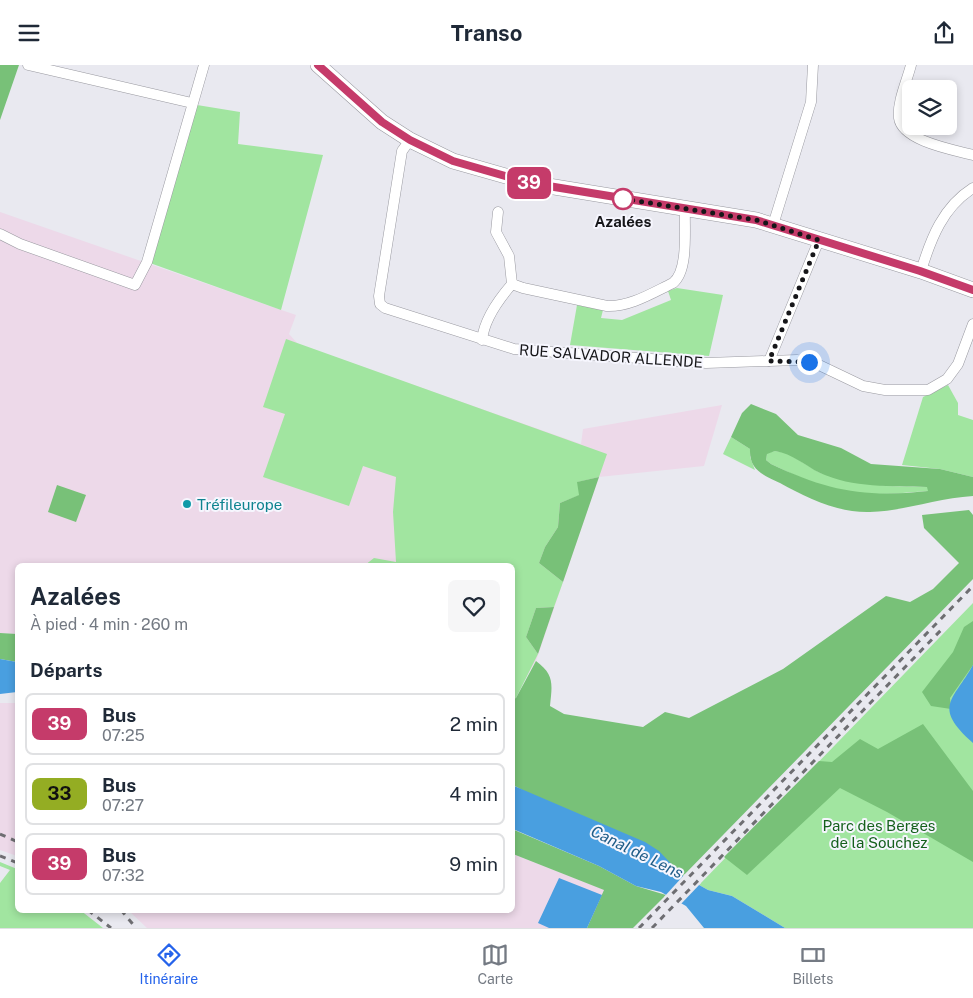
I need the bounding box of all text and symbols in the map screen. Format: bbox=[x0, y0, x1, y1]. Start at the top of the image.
icon: menu bbox=[15, 19, 43, 47]
icon: share bbox=[930, 19, 958, 47]
text: Transo bbox=[451, 20, 522, 46]
map controls bbox=[902, 80, 957, 135]
button: layers bbox=[902, 80, 957, 135]
line badge: 39 bbox=[506, 167, 552, 199]
text: 39 bbox=[517, 172, 541, 193]
marker: Azalées bbox=[612, 188, 634, 210]
place label: Azalées bbox=[595, 213, 651, 230]
street label: RUE SALVADOR ALLENDE bbox=[519, 341, 703, 371]
your location bbox=[797, 350, 822, 375]
place label: Tréfileurope bbox=[197, 496, 282, 513]
marker: Tréfileurope bbox=[181, 498, 193, 510]
button: heart bbox=[448, 580, 500, 632]
text: Azalées bbox=[30, 582, 121, 610]
text: À pied · 4 min · 260 m bbox=[30, 615, 188, 634]
text: Départs bbox=[30, 659, 102, 681]
text: Bus bbox=[102, 704, 136, 726]
text: 39 bbox=[48, 713, 71, 734]
text: 2 min bbox=[450, 713, 498, 735]
text: 07:25 bbox=[102, 726, 145, 745]
text: Bus bbox=[102, 774, 136, 796]
text: 33 bbox=[48, 783, 71, 804]
text: 4 min bbox=[449, 783, 498, 805]
text: 07:27 bbox=[102, 796, 144, 815]
park label: Parc des Berges de la Souchez bbox=[823, 817, 935, 851]
water label: Canal de Lens bbox=[588, 821, 686, 883]
text: Bus bbox=[102, 844, 136, 866]
text: 39 bbox=[48, 853, 71, 874]
text: 9 min bbox=[449, 853, 498, 875]
text: 07:32 bbox=[102, 866, 144, 885]
tab: Itinéraire bbox=[140, 941, 198, 987]
tab: Carte bbox=[477, 941, 513, 987]
tab: Billets bbox=[792, 941, 833, 987]

